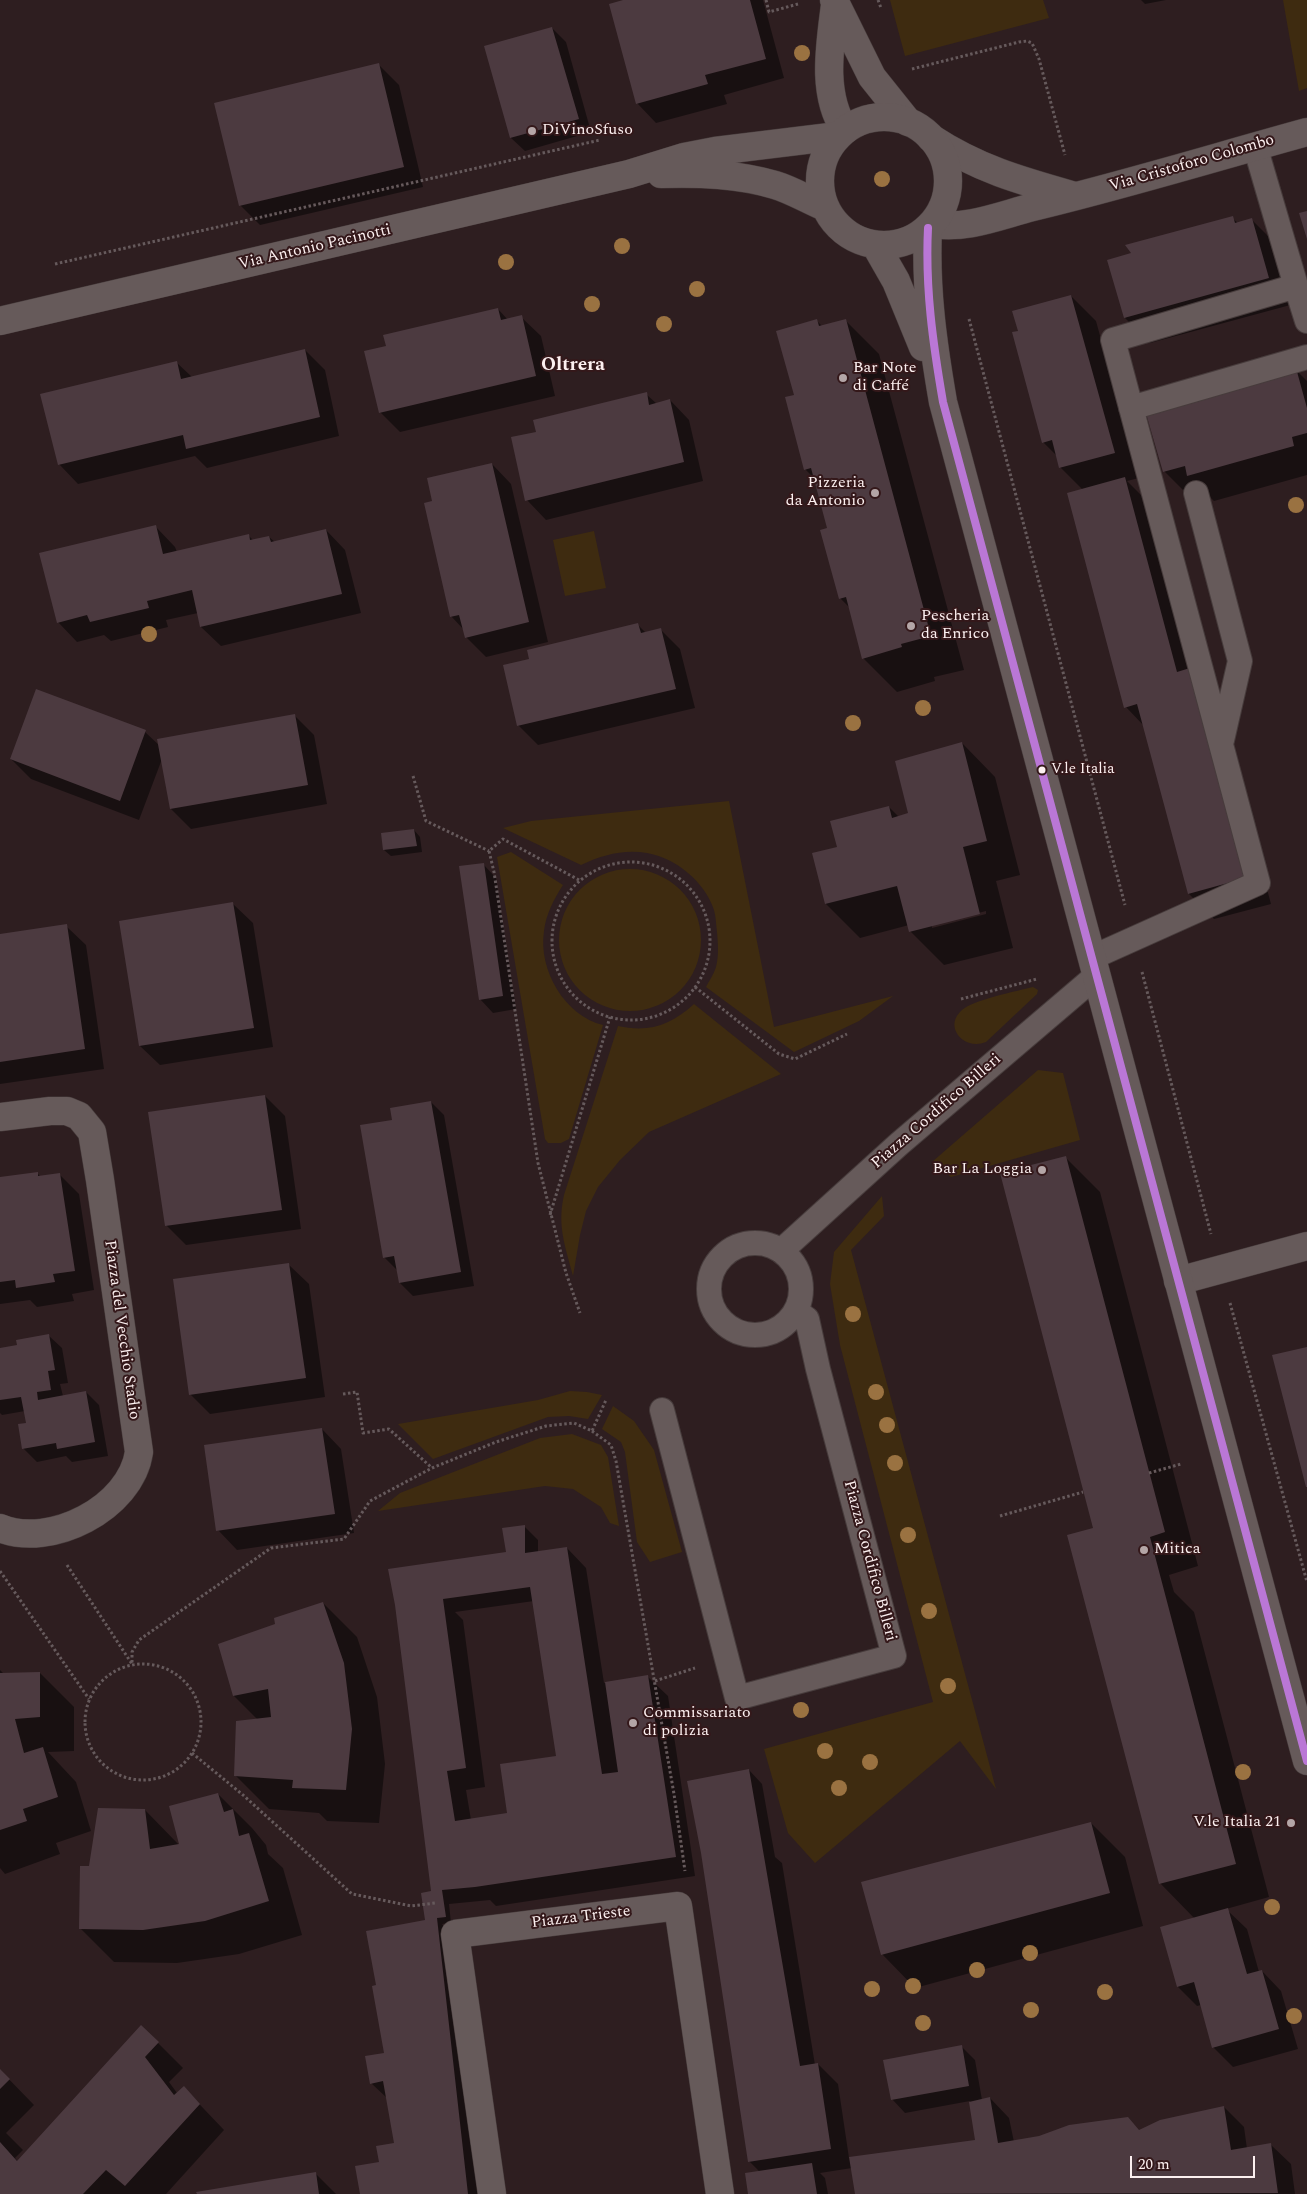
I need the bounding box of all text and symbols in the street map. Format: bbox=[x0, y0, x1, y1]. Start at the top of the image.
place label: DiVinoSfuso bbox=[542, 121, 633, 141]
marker: DiVinoSfuso bbox=[526, 125, 538, 137]
street label: Via Cristoforo Colombo bbox=[1107, 131, 1277, 197]
street label: Via Antonio Pacinotti bbox=[237, 221, 393, 275]
district label: Oltrera bbox=[541, 355, 605, 377]
place label: Bar Note di Caffé bbox=[853, 359, 917, 397]
marker: Bar Note di Caffé bbox=[837, 372, 849, 384]
place label: Pizzeria da Antonio bbox=[786, 474, 865, 512]
marker: Pizzeria da Antonio bbox=[869, 487, 881, 499]
place label: Pescheria da Enrico bbox=[921, 607, 989, 645]
marker: Pescheria da Enrico bbox=[905, 620, 917, 632]
place label: V.le Italia bbox=[1051, 761, 1115, 779]
marker: V.le Italia bbox=[1037, 765, 1047, 775]
street label: Piazza Cordifico Billeri bbox=[868, 1050, 1006, 1174]
place label: Bar La Loggia bbox=[933, 1160, 1032, 1180]
marker: Bar La Loggia bbox=[1036, 1164, 1048, 1176]
street label: Piazza del Vecchio Stadio bbox=[99, 1239, 143, 1421]
street label: Piazza Cordifico Billeri bbox=[838, 1479, 900, 1643]
place label: Mitica bbox=[1154, 1540, 1201, 1560]
marker: Mitica bbox=[1138, 1544, 1150, 1556]
place label: Commissariato di polizia bbox=[643, 1704, 751, 1742]
marker: Commissariato di polizia bbox=[627, 1717, 639, 1729]
place label: V.le Italia 21 bbox=[1193, 1813, 1281, 1833]
marker: V.le Italia 21 bbox=[1285, 1817, 1297, 1829]
street label: Piazza Trieste bbox=[530, 1902, 632, 1934]
scale bar bbox=[1132, 2146, 1257, 2178]
text: 20 m bbox=[1138, 2153, 1170, 2176]

